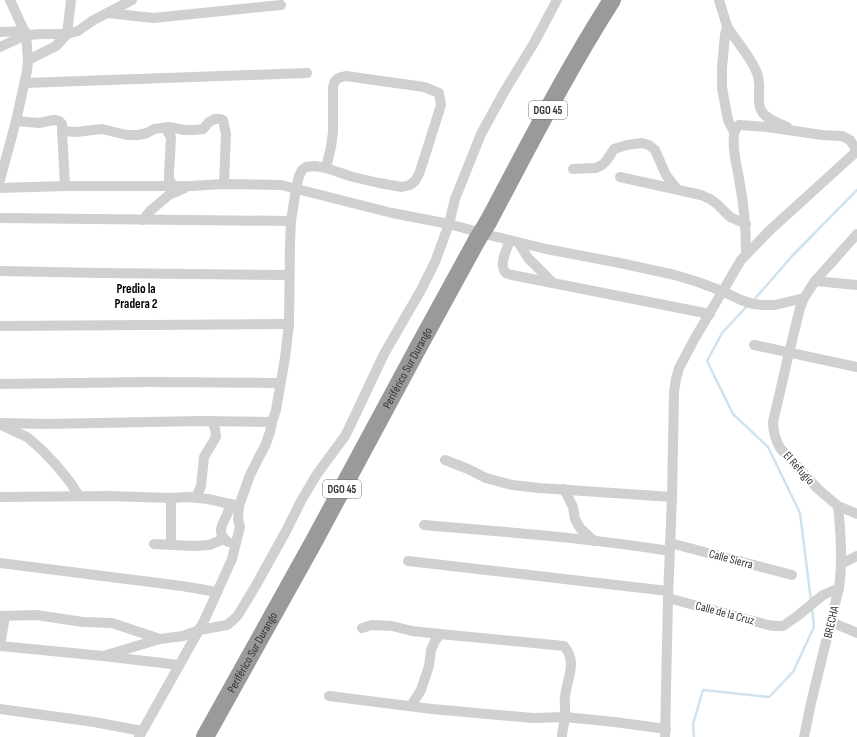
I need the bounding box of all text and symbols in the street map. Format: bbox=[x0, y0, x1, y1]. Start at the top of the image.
road number: DGO 45 bbox=[529, 101, 567, 119]
district label: Predio la Pradera 2 bbox=[114, 281, 158, 312]
street label: Periférico Sur Durango bbox=[380, 325, 436, 411]
street label: El Refugio bbox=[780, 449, 818, 488]
road number: DGO 45 bbox=[323, 480, 361, 498]
street label: Calle Sierra bbox=[707, 546, 755, 573]
street label: Calle de la Cruz bbox=[694, 598, 757, 629]
street label: BRECHA bbox=[820, 604, 843, 640]
street label: Periférico Sur Durango bbox=[224, 609, 281, 696]

